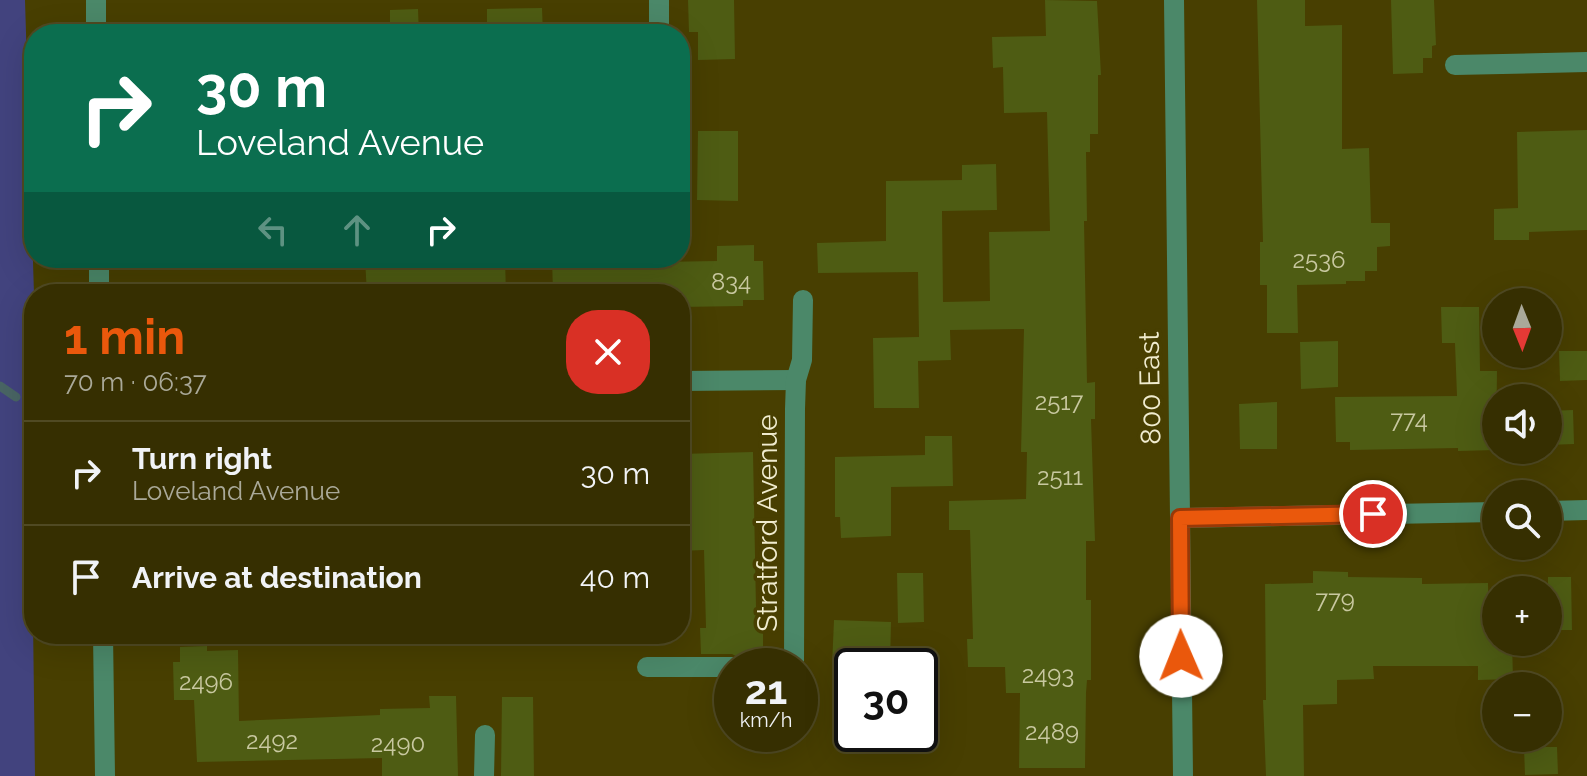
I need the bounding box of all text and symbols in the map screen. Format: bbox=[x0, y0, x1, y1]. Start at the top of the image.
text: 30 m bbox=[196, 54, 327, 120]
icon: right bbox=[64, 56, 168, 160]
text: Loveland Avenue bbox=[196, 121, 484, 163]
icon: left bbox=[251, 208, 295, 252]
icon: ahead bbox=[335, 208, 379, 252]
icon: right bbox=[419, 208, 463, 252]
house number: 2536 bbox=[1293, 245, 1345, 274]
house number: 834 bbox=[711, 267, 751, 296]
north arrow bbox=[1482, 288, 1562, 368]
map controls bbox=[1482, 288, 1562, 752]
text: 1 min bbox=[64, 309, 185, 365]
button: close bbox=[566, 310, 650, 394]
street label: 800 East bbox=[1133, 331, 1167, 445]
text: 70 m · 06:37 bbox=[64, 367, 207, 397]
button: sound bbox=[1482, 384, 1562, 464]
house number: 2517 bbox=[1035, 387, 1083, 416]
house number: 774 bbox=[1390, 405, 1428, 434]
street label: Stratford Avenue bbox=[751, 414, 784, 632]
text: Turn right bbox=[132, 441, 272, 476]
icon: right bbox=[64, 451, 108, 495]
text: 30 m bbox=[580, 456, 650, 491]
house number: 2511 bbox=[1037, 462, 1083, 491]
text: Loveland Avenue bbox=[132, 476, 340, 506]
pin bbox=[1339, 480, 1407, 548]
button: search bbox=[1482, 480, 1562, 560]
icon: arrive bbox=[1351, 492, 1395, 536]
icon: arrive bbox=[64, 555, 108, 599]
text: Arrive at destination bbox=[132, 560, 422, 595]
text: 40 m bbox=[580, 560, 650, 595]
button: + bbox=[1482, 576, 1562, 656]
house number: 779 bbox=[1315, 585, 1355, 614]
position arrow bbox=[1139, 614, 1223, 698]
speed limit sign: 30 bbox=[834, 648, 938, 752]
house number: 2493 bbox=[1022, 660, 1074, 689]
text: 21 bbox=[745, 666, 787, 713]
house number: 2496 bbox=[179, 667, 233, 696]
button: − bbox=[1482, 672, 1562, 752]
text: km/h bbox=[740, 708, 792, 732]
house number: 2489 bbox=[1025, 717, 1079, 746]
house number: 2492 bbox=[246, 726, 298, 755]
house number: 2490 bbox=[371, 729, 425, 758]

